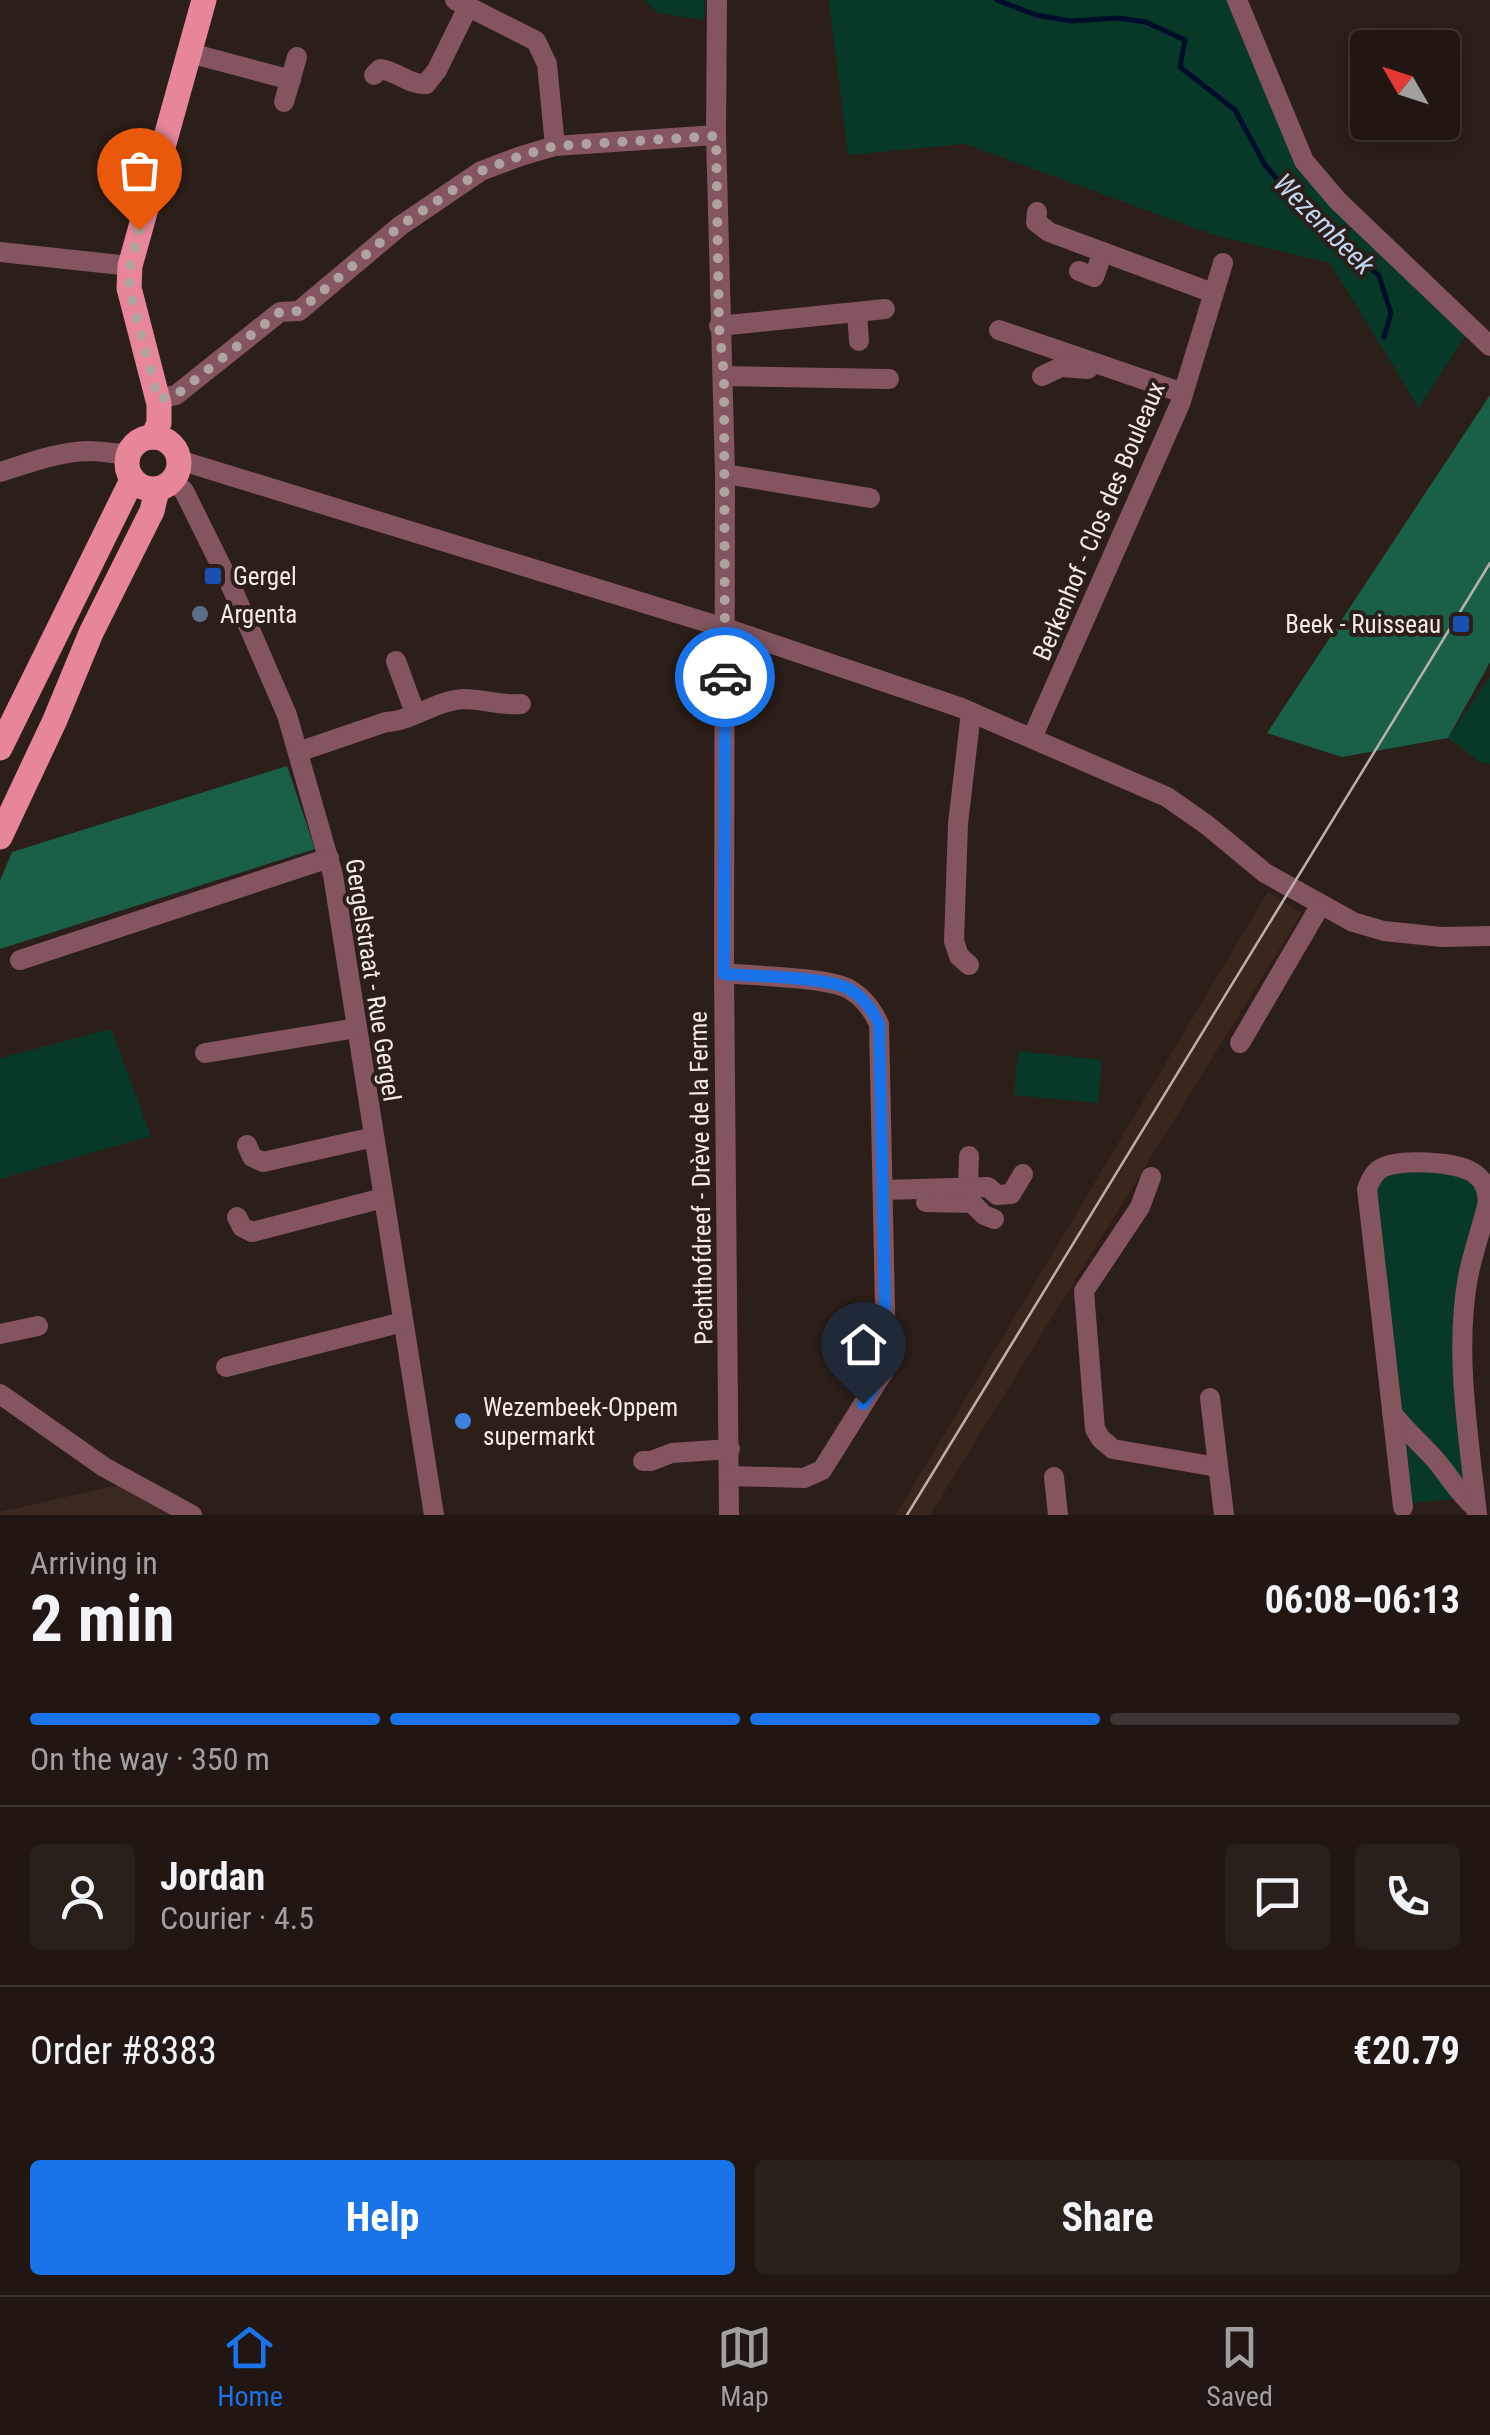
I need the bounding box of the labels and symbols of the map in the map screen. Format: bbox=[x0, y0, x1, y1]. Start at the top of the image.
north arrow bbox=[1350, 30, 1460, 140]
pin bbox=[97, 128, 182, 231]
water label: Wezembeek bbox=[1267, 167, 1382, 282]
street label: Berkenhof - Clos des Bouleaux bbox=[1027, 377, 1171, 665]
place label: Gergel bbox=[233, 562, 297, 591]
marker: Gergel bbox=[202, 565, 224, 587]
place label: Argenta bbox=[220, 600, 297, 629]
marker: Argenta bbox=[189, 603, 211, 625]
place label: Beek - Ruisseau bbox=[1285, 610, 1441, 639]
marker: Beek - Ruisseau bbox=[1450, 613, 1472, 635]
courier bbox=[675, 627, 775, 727]
street label: Gergelstraat - Rue Gergel bbox=[340, 857, 406, 1103]
street label: Pachthofdreef - Drève de la Ferme bbox=[684, 1011, 718, 1345]
pin bbox=[821, 1302, 906, 1405]
place label: Wezembeek-Oppem supermarkt bbox=[483, 1393, 678, 1451]
marker: Wezembeek-Oppem supermarkt bbox=[452, 1410, 474, 1432]

